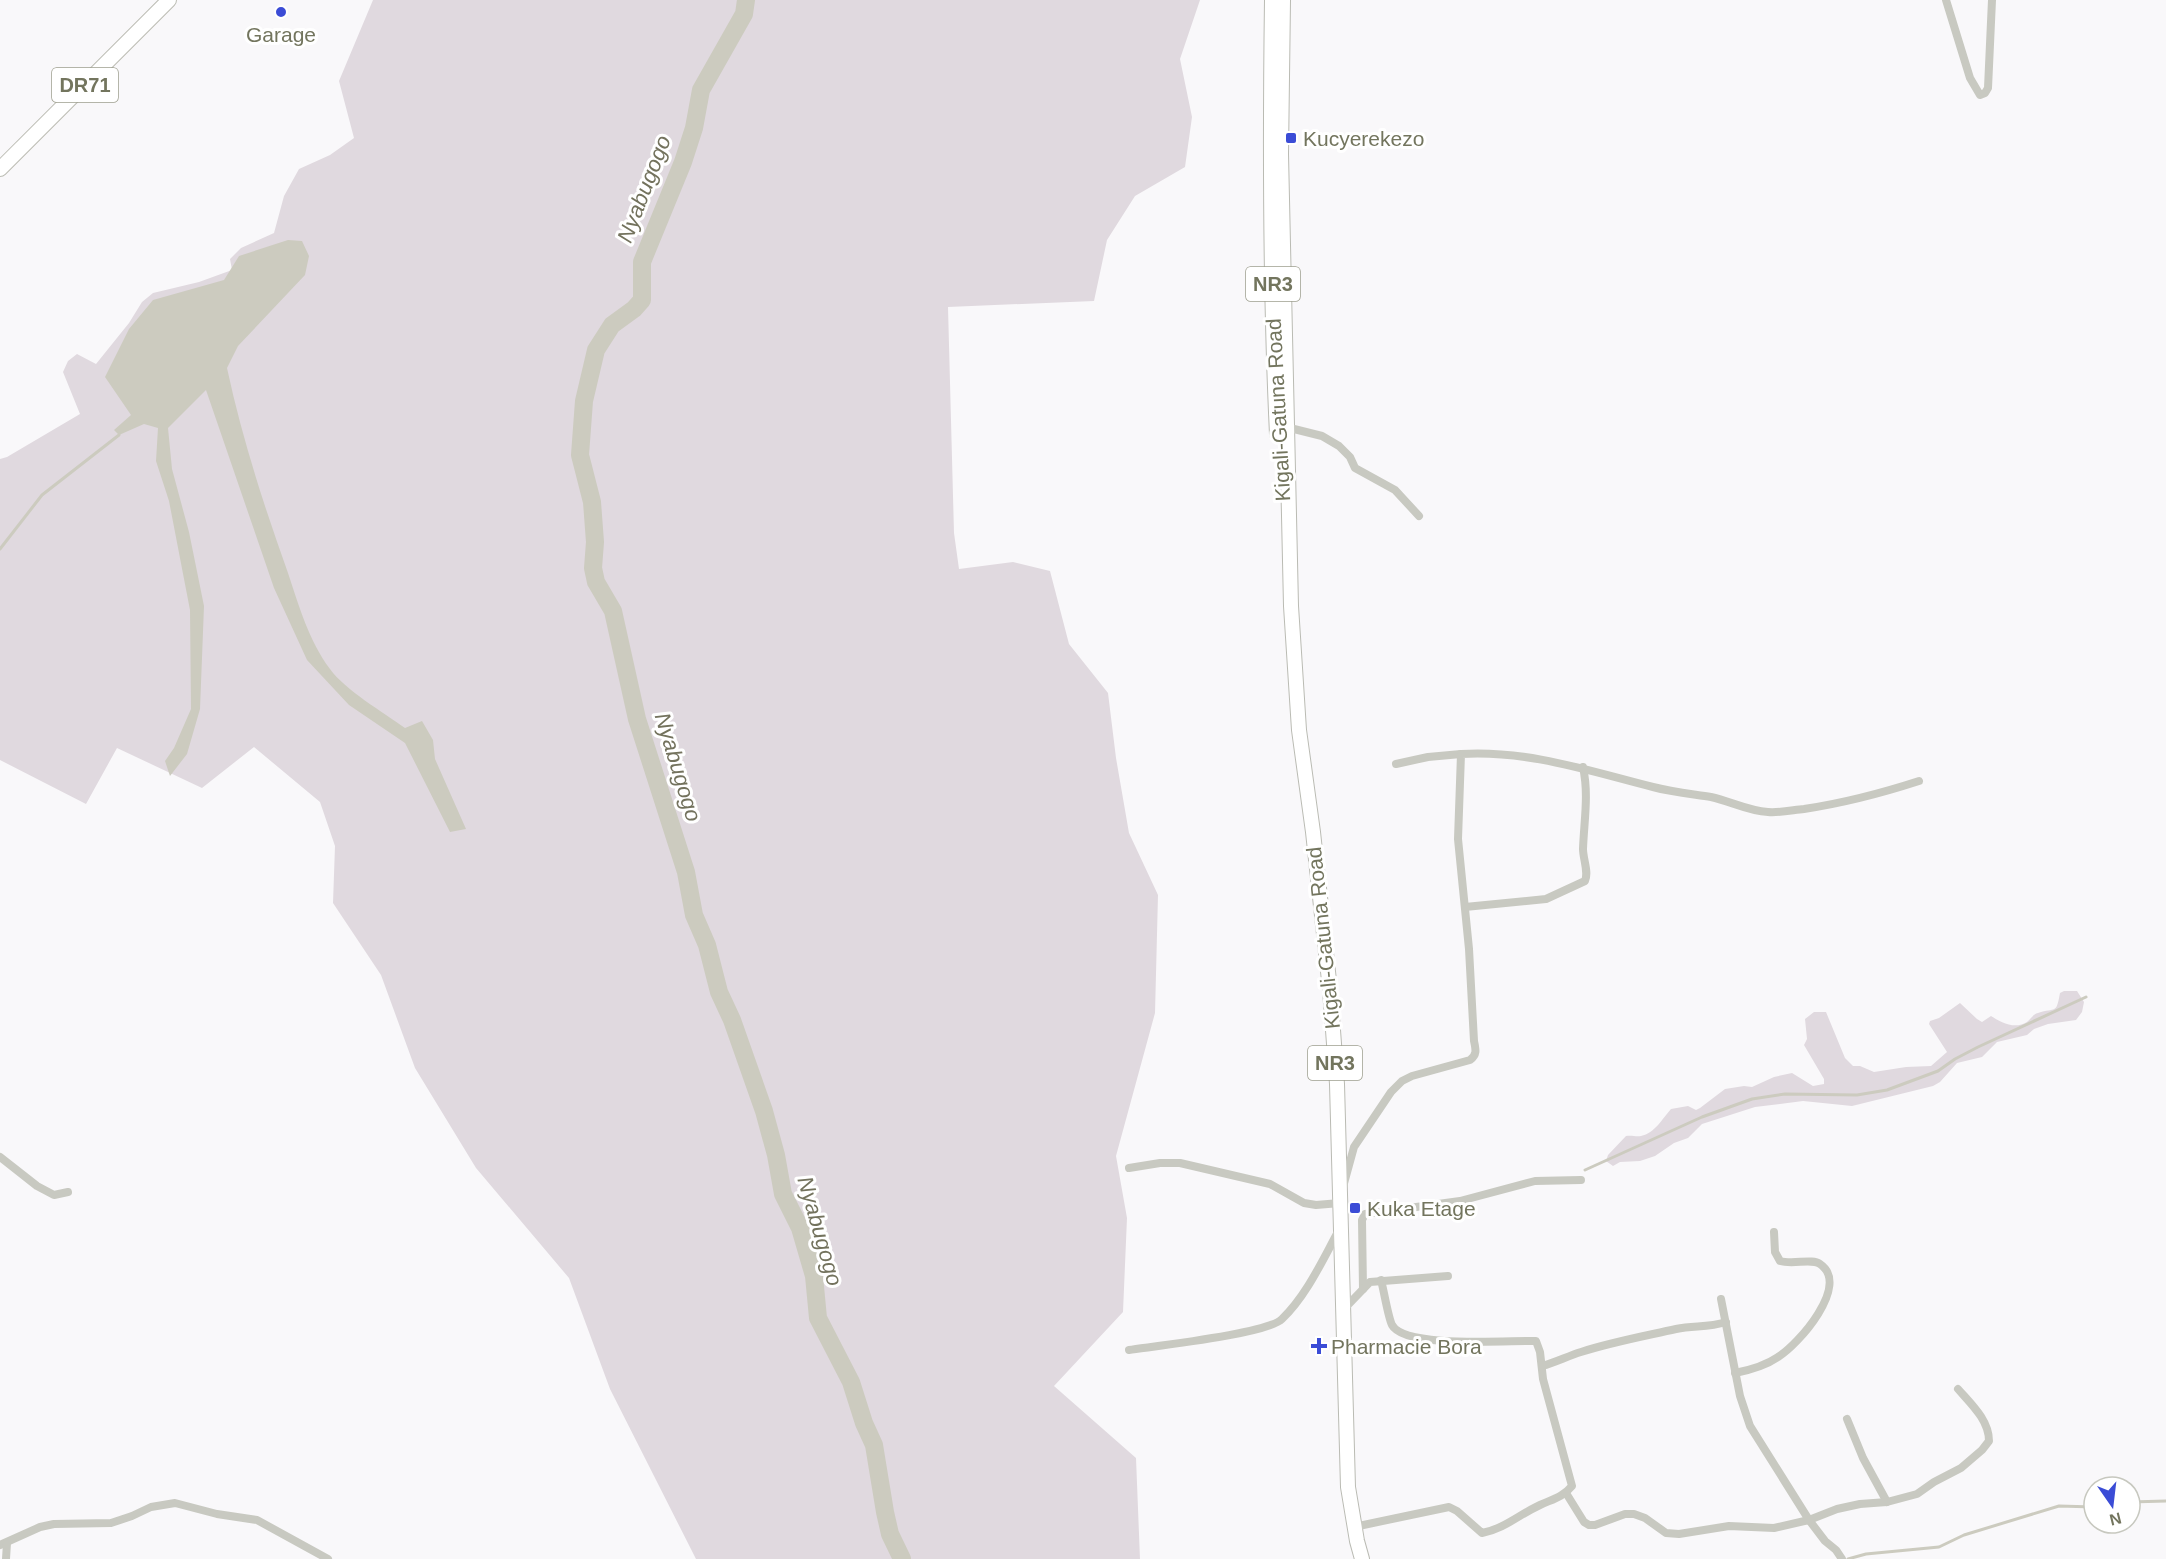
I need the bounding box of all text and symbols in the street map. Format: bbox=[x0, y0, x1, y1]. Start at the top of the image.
marker: Garage bbox=[274, 5, 288, 19]
place label: Garage bbox=[246, 23, 316, 46]
road number: DR71 bbox=[52, 68, 118, 102]
place label: Kucyerekezo bbox=[1303, 127, 1424, 150]
marker: Kucyerekezo bbox=[1284, 131, 1298, 145]
water label: Nyabugogo bbox=[612, 132, 676, 246]
road number: NR3 bbox=[1246, 267, 1300, 301]
street label: Kigali-Gatuna Road bbox=[1262, 318, 1294, 502]
water label: Nyabugogo bbox=[650, 710, 706, 824]
street label: Kigali-Gatuna Road bbox=[1302, 846, 1344, 1030]
road number: NR3 bbox=[1308, 1046, 1362, 1080]
water label: Nyabugogo bbox=[792, 1173, 848, 1289]
place label: Kuka Etage bbox=[1367, 1197, 1476, 1220]
marker: Kuka Etage bbox=[1348, 1201, 1362, 1215]
place label: Pharmacie Bora bbox=[1331, 1335, 1482, 1358]
marker: Pharmacie Bora bbox=[1312, 1339, 1326, 1353]
north arrow bbox=[2082, 1475, 2142, 1535]
text: N bbox=[2108, 1509, 2123, 1529]

